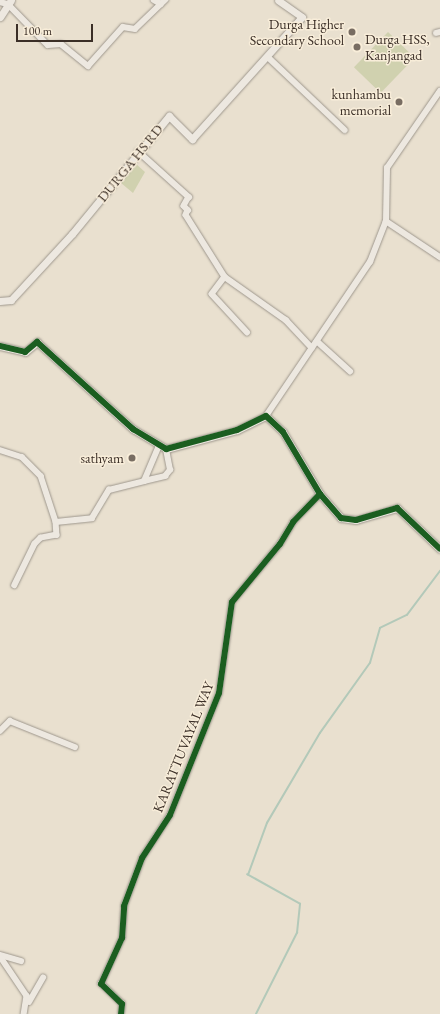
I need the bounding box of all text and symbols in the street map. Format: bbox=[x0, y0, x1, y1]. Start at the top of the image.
scale bar bbox=[18, 16, 95, 42]
place label: Durga Higher Secondary School bbox=[250, 16, 344, 48]
text: 100 m bbox=[23, 23, 52, 39]
marker: Durga Higher Secondary School bbox=[347, 27, 357, 37]
place label: Durga HSS, Kanjangad bbox=[365, 31, 430, 64]
marker: Durga HSS, Kanjangad bbox=[352, 42, 362, 52]
place label: kunhambu memorial bbox=[331, 86, 391, 118]
marker: kunhambu memorial bbox=[394, 97, 404, 107]
street label: DURGA HS RD bbox=[94, 121, 166, 205]
place label: sathyam bbox=[80, 450, 124, 466]
marker: sathyam bbox=[127, 453, 137, 463]
street label: KARATTUVAYAL WAY bbox=[149, 679, 217, 815]

